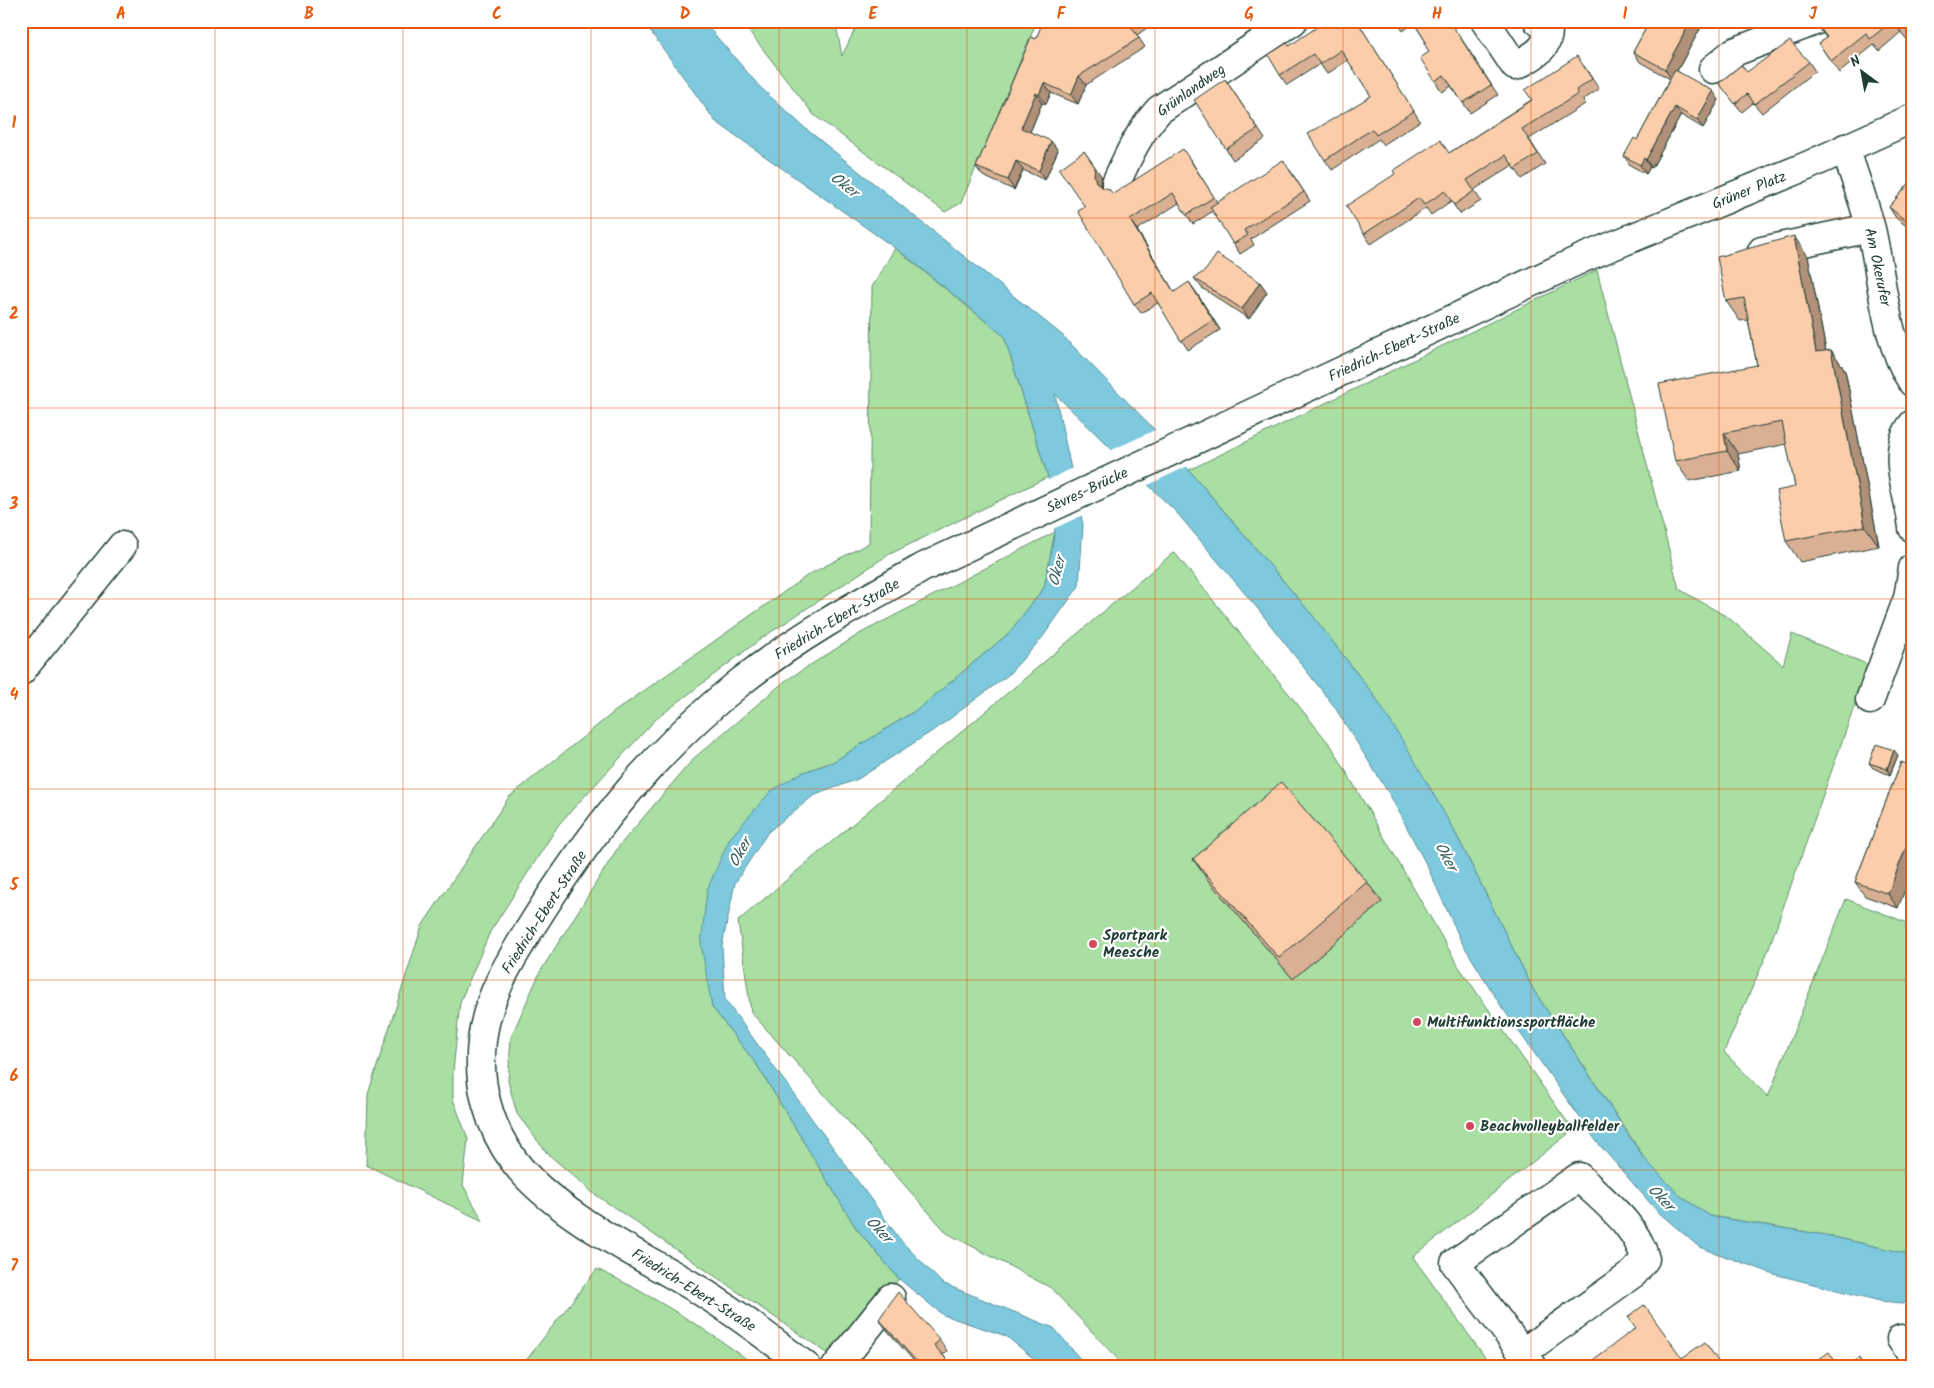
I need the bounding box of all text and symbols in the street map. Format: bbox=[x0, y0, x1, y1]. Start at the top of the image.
text: A bbox=[116, 2, 126, 27]
text: B bbox=[304, 2, 314, 27]
text: C bbox=[492, 2, 502, 27]
text: D bbox=[680, 2, 691, 27]
text: E bbox=[869, 2, 879, 27]
text: F bbox=[1057, 2, 1067, 27]
text: G bbox=[1244, 2, 1254, 27]
text: H bbox=[1432, 2, 1442, 27]
text: I bbox=[1623, 2, 1628, 27]
text: J bbox=[1809, 2, 1818, 27]
north arrow bbox=[1836, 48, 1886, 98]
text: N bbox=[1846, 50, 1865, 73]
street label: Grünlandweg bbox=[1152, 58, 1231, 123]
text: 1 bbox=[12, 111, 17, 136]
street label: Grüner Platz bbox=[1709, 165, 1791, 217]
water label: Oker bbox=[825, 166, 866, 206]
street label: Am Okerufer bbox=[1857, 226, 1897, 310]
text: 2 bbox=[9, 302, 19, 327]
street label: Friedrich-Ebert-Straße bbox=[1325, 307, 1465, 389]
street label: Sèvres-Brücke bbox=[1042, 461, 1133, 520]
text: 3 bbox=[9, 492, 19, 517]
water label: Oker bbox=[1042, 550, 1074, 589]
street label: Friedrich-Ebert-Straße bbox=[770, 573, 905, 667]
text: 4 bbox=[10, 683, 19, 708]
water label: Oker bbox=[722, 830, 760, 872]
water label: Oker bbox=[1428, 838, 1465, 879]
street label: Friedrich-Ebert-Straße bbox=[496, 846, 594, 979]
text: 5 bbox=[9, 873, 20, 898]
place label: Sportpark Meesche bbox=[1103, 924, 1168, 965]
marker: Sportpark Meesche bbox=[1087, 938, 1099, 950]
place label: Multifunktionssportfläche bbox=[1427, 1011, 1596, 1035]
marker: Multifunktionssportfläche bbox=[1411, 1016, 1423, 1028]
text: 6 bbox=[10, 1064, 19, 1089]
place label: Beachvolleyballfelder bbox=[1480, 1115, 1620, 1139]
marker: Beachvolleyballfelder bbox=[1464, 1120, 1476, 1132]
water label: Oker bbox=[1642, 1179, 1683, 1220]
water label: Oker bbox=[860, 1211, 901, 1252]
street label: Friedrich-Ebert-Straße bbox=[626, 1243, 761, 1339]
text: 7 bbox=[10, 1254, 18, 1279]

